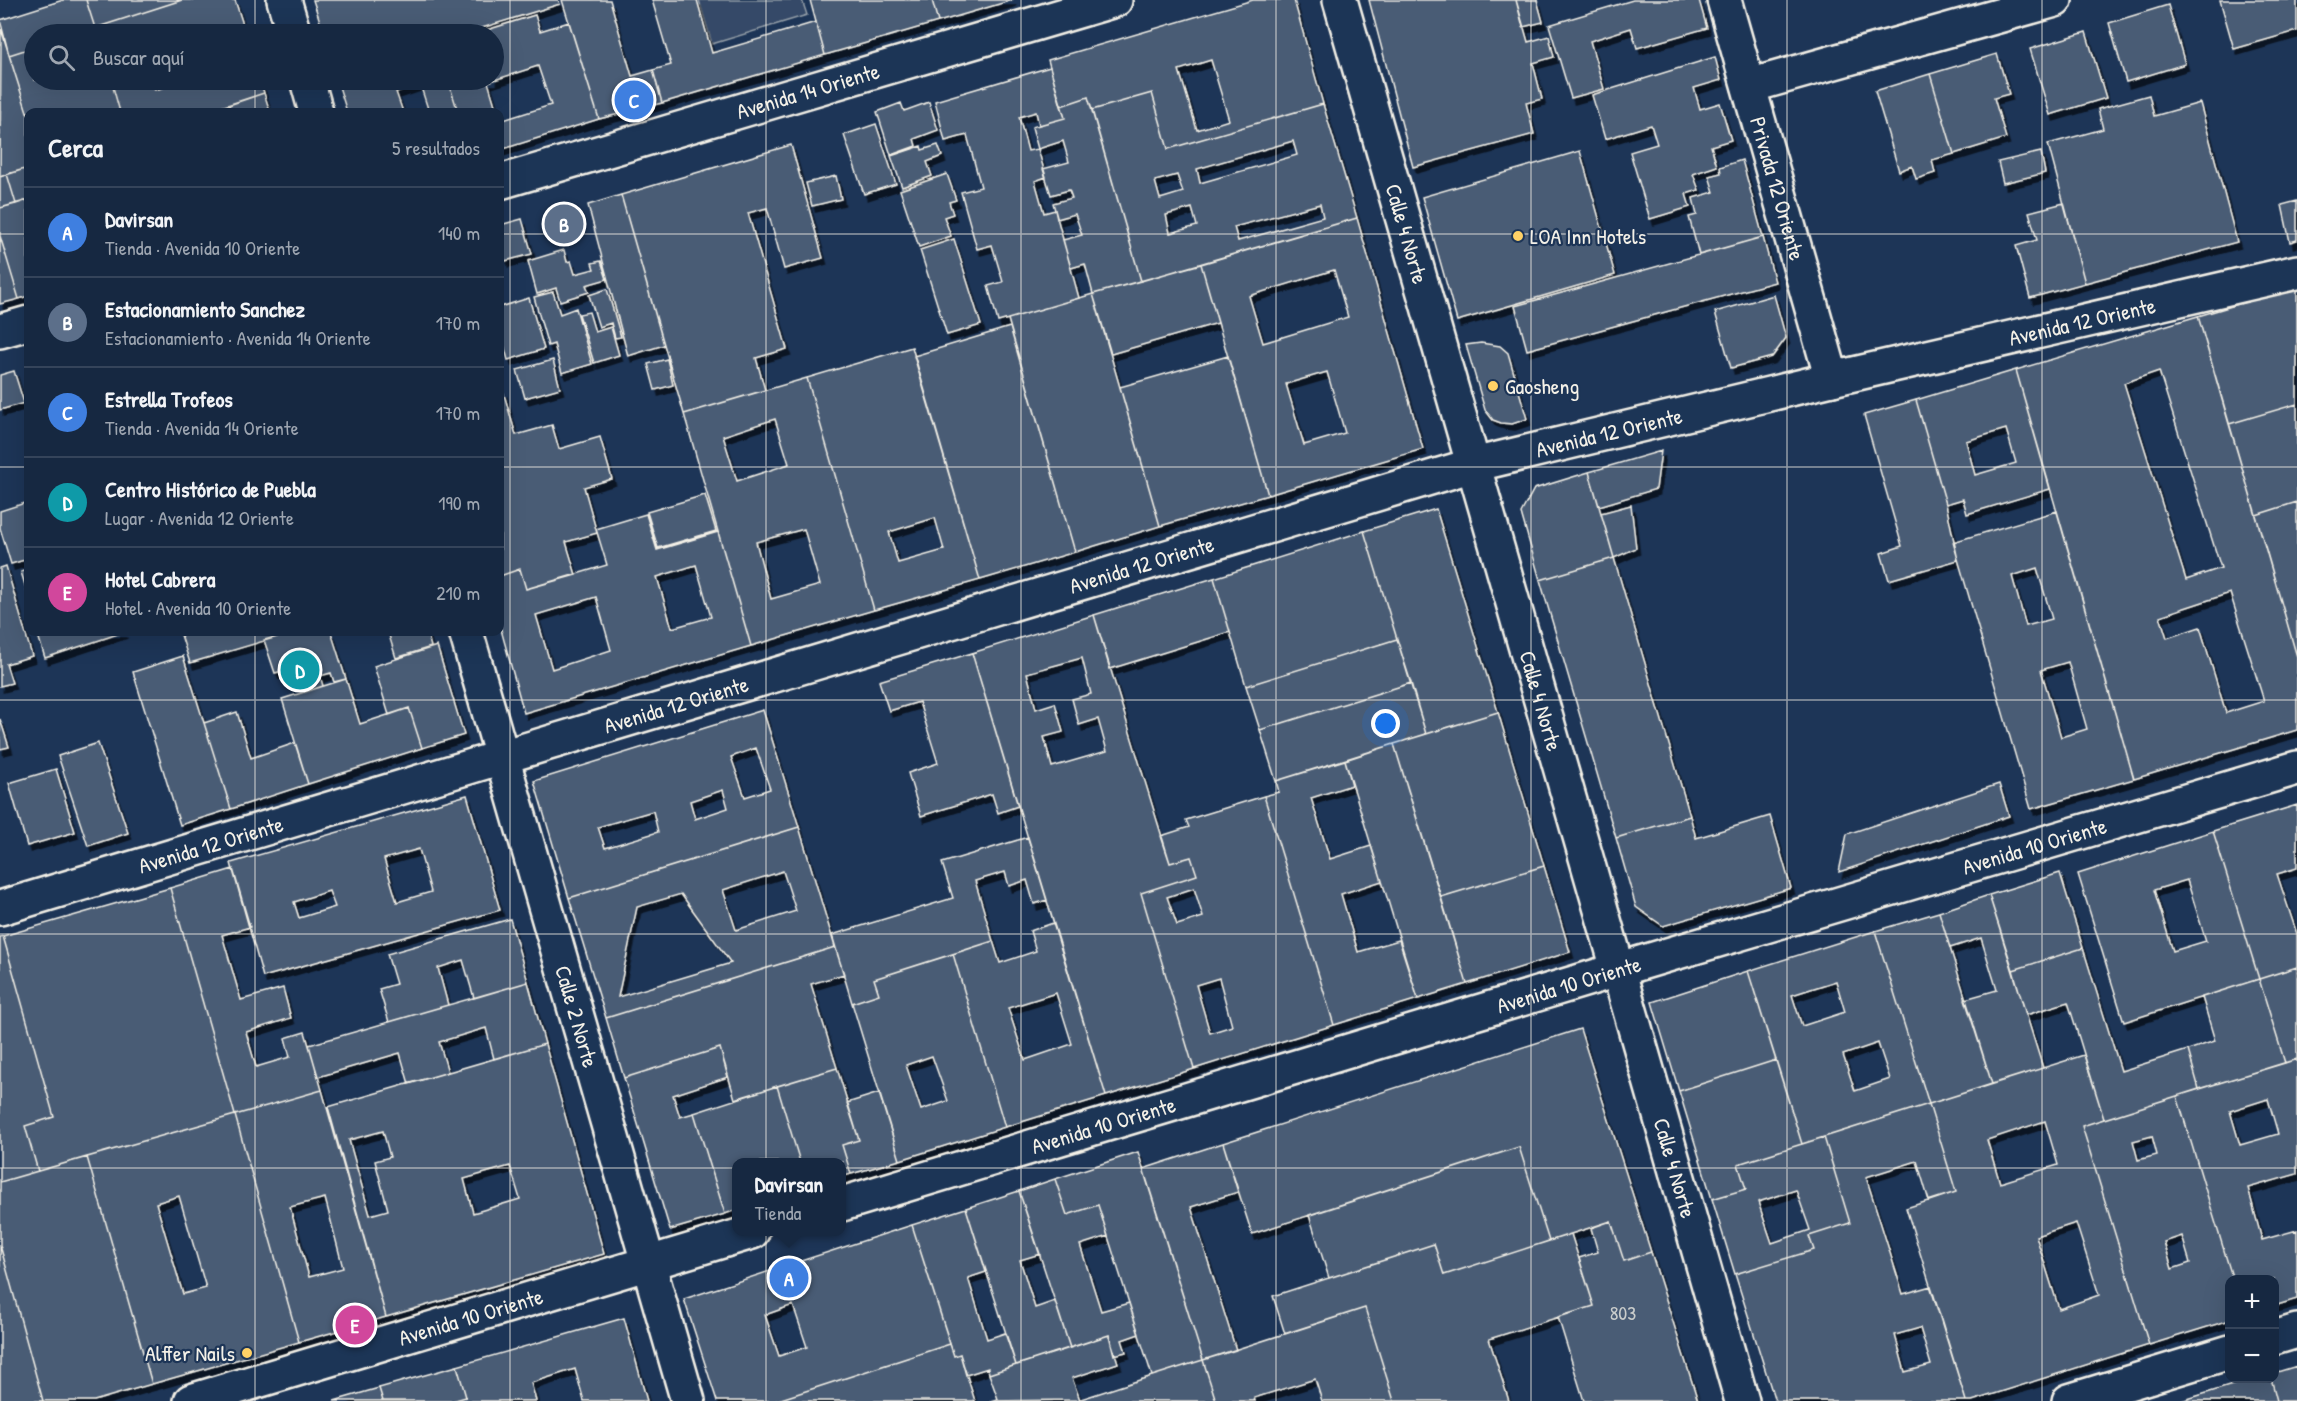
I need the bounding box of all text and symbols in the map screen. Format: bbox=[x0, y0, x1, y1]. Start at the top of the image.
search box bbox=[24, 24, 504, 90]
icon: search bbox=[45, 41, 78, 74]
text: Buscar aquí bbox=[93, 42, 185, 72]
street label: Avenida 14 Oriente bbox=[733, 56, 883, 126]
pin: C bbox=[614, 78, 654, 122]
street label: Privada 12 Oriente bbox=[1743, 113, 1812, 264]
text: Cerca bbox=[48, 130, 103, 165]
text: 5 resultados bbox=[392, 134, 480, 161]
street label: Calle 4 Norte bbox=[1378, 180, 1436, 287]
pin: B bbox=[544, 202, 584, 246]
text: Davirsan bbox=[105, 204, 173, 234]
text: A bbox=[63, 219, 72, 246]
text: 140 m bbox=[438, 219, 480, 246]
place label: LOA Inn Hotels bbox=[1530, 221, 1646, 251]
marker: LOA Inn Hotels bbox=[1511, 229, 1525, 243]
text: Tienda · Avenida 10 Oriente bbox=[105, 234, 300, 261]
street label: Avenida 12 Oriente bbox=[2006, 290, 2159, 353]
text: Estacionamiento Sanchez bbox=[105, 294, 305, 324]
text: B bbox=[62, 309, 73, 336]
text: 170 m bbox=[436, 309, 480, 336]
text: Estacionamiento · Avenida 14 Oriente bbox=[105, 324, 371, 351]
place label: Gaosheng bbox=[1505, 371, 1579, 401]
marker: Gaosheng bbox=[1486, 379, 1500, 393]
text: Estrella Trofeos bbox=[105, 384, 233, 414]
text: C bbox=[62, 399, 73, 426]
text: 170 m bbox=[436, 399, 480, 426]
street label: Avenida 12 Oriente bbox=[1533, 400, 1685, 464]
text: Tienda · Avenida 14 Oriente bbox=[105, 414, 299, 441]
text: Centro Histórico de Puebla bbox=[105, 474, 316, 504]
text: D bbox=[63, 489, 72, 516]
text: 190 m bbox=[438, 489, 480, 516]
text: Lugar · Avenida 12 Oriente bbox=[105, 504, 294, 531]
street label: Avenida 12 Oriente bbox=[1066, 529, 1218, 601]
text: Hotel Cabrera bbox=[105, 564, 215, 594]
text: E bbox=[63, 579, 72, 606]
text: 210 m bbox=[436, 579, 480, 606]
text: Hotel · Avenida 10 Oriente bbox=[105, 594, 291, 621]
street label: Calle 4 Norte bbox=[1512, 647, 1570, 754]
pin: D bbox=[280, 648, 320, 692]
street label: Avenida 12 Oriente bbox=[600, 669, 752, 741]
your location bbox=[1371, 709, 1400, 738]
street label: Avenida 12 Oriente bbox=[135, 809, 287, 881]
street label: Avenida 10 Oriente bbox=[1959, 810, 2110, 882]
street label: Avenida 10 Oriente bbox=[1493, 949, 1645, 1021]
street label: Calle 2 Norte bbox=[548, 962, 606, 1071]
street label: Avenida 10 Oriente bbox=[1028, 1089, 1179, 1161]
street label: Calle 4 Norte bbox=[1647, 1114, 1704, 1222]
popup bbox=[732, 1158, 846, 1236]
text: Davirsan bbox=[755, 1169, 823, 1199]
text: Tienda bbox=[755, 1199, 801, 1226]
pin: A bbox=[770, 1256, 808, 1300]
map controls bbox=[2225, 1275, 2279, 1383]
button: + bbox=[2225, 1275, 2279, 1329]
street label: Avenida 10 Oriente bbox=[395, 1281, 547, 1353]
house number: 803 bbox=[1610, 1299, 1636, 1326]
pin: E bbox=[336, 1302, 374, 1348]
button: − bbox=[2225, 1329, 2279, 1383]
place label: Alffer Nails bbox=[145, 1338, 235, 1368]
marker: Alffer Nails bbox=[240, 1346, 254, 1360]

